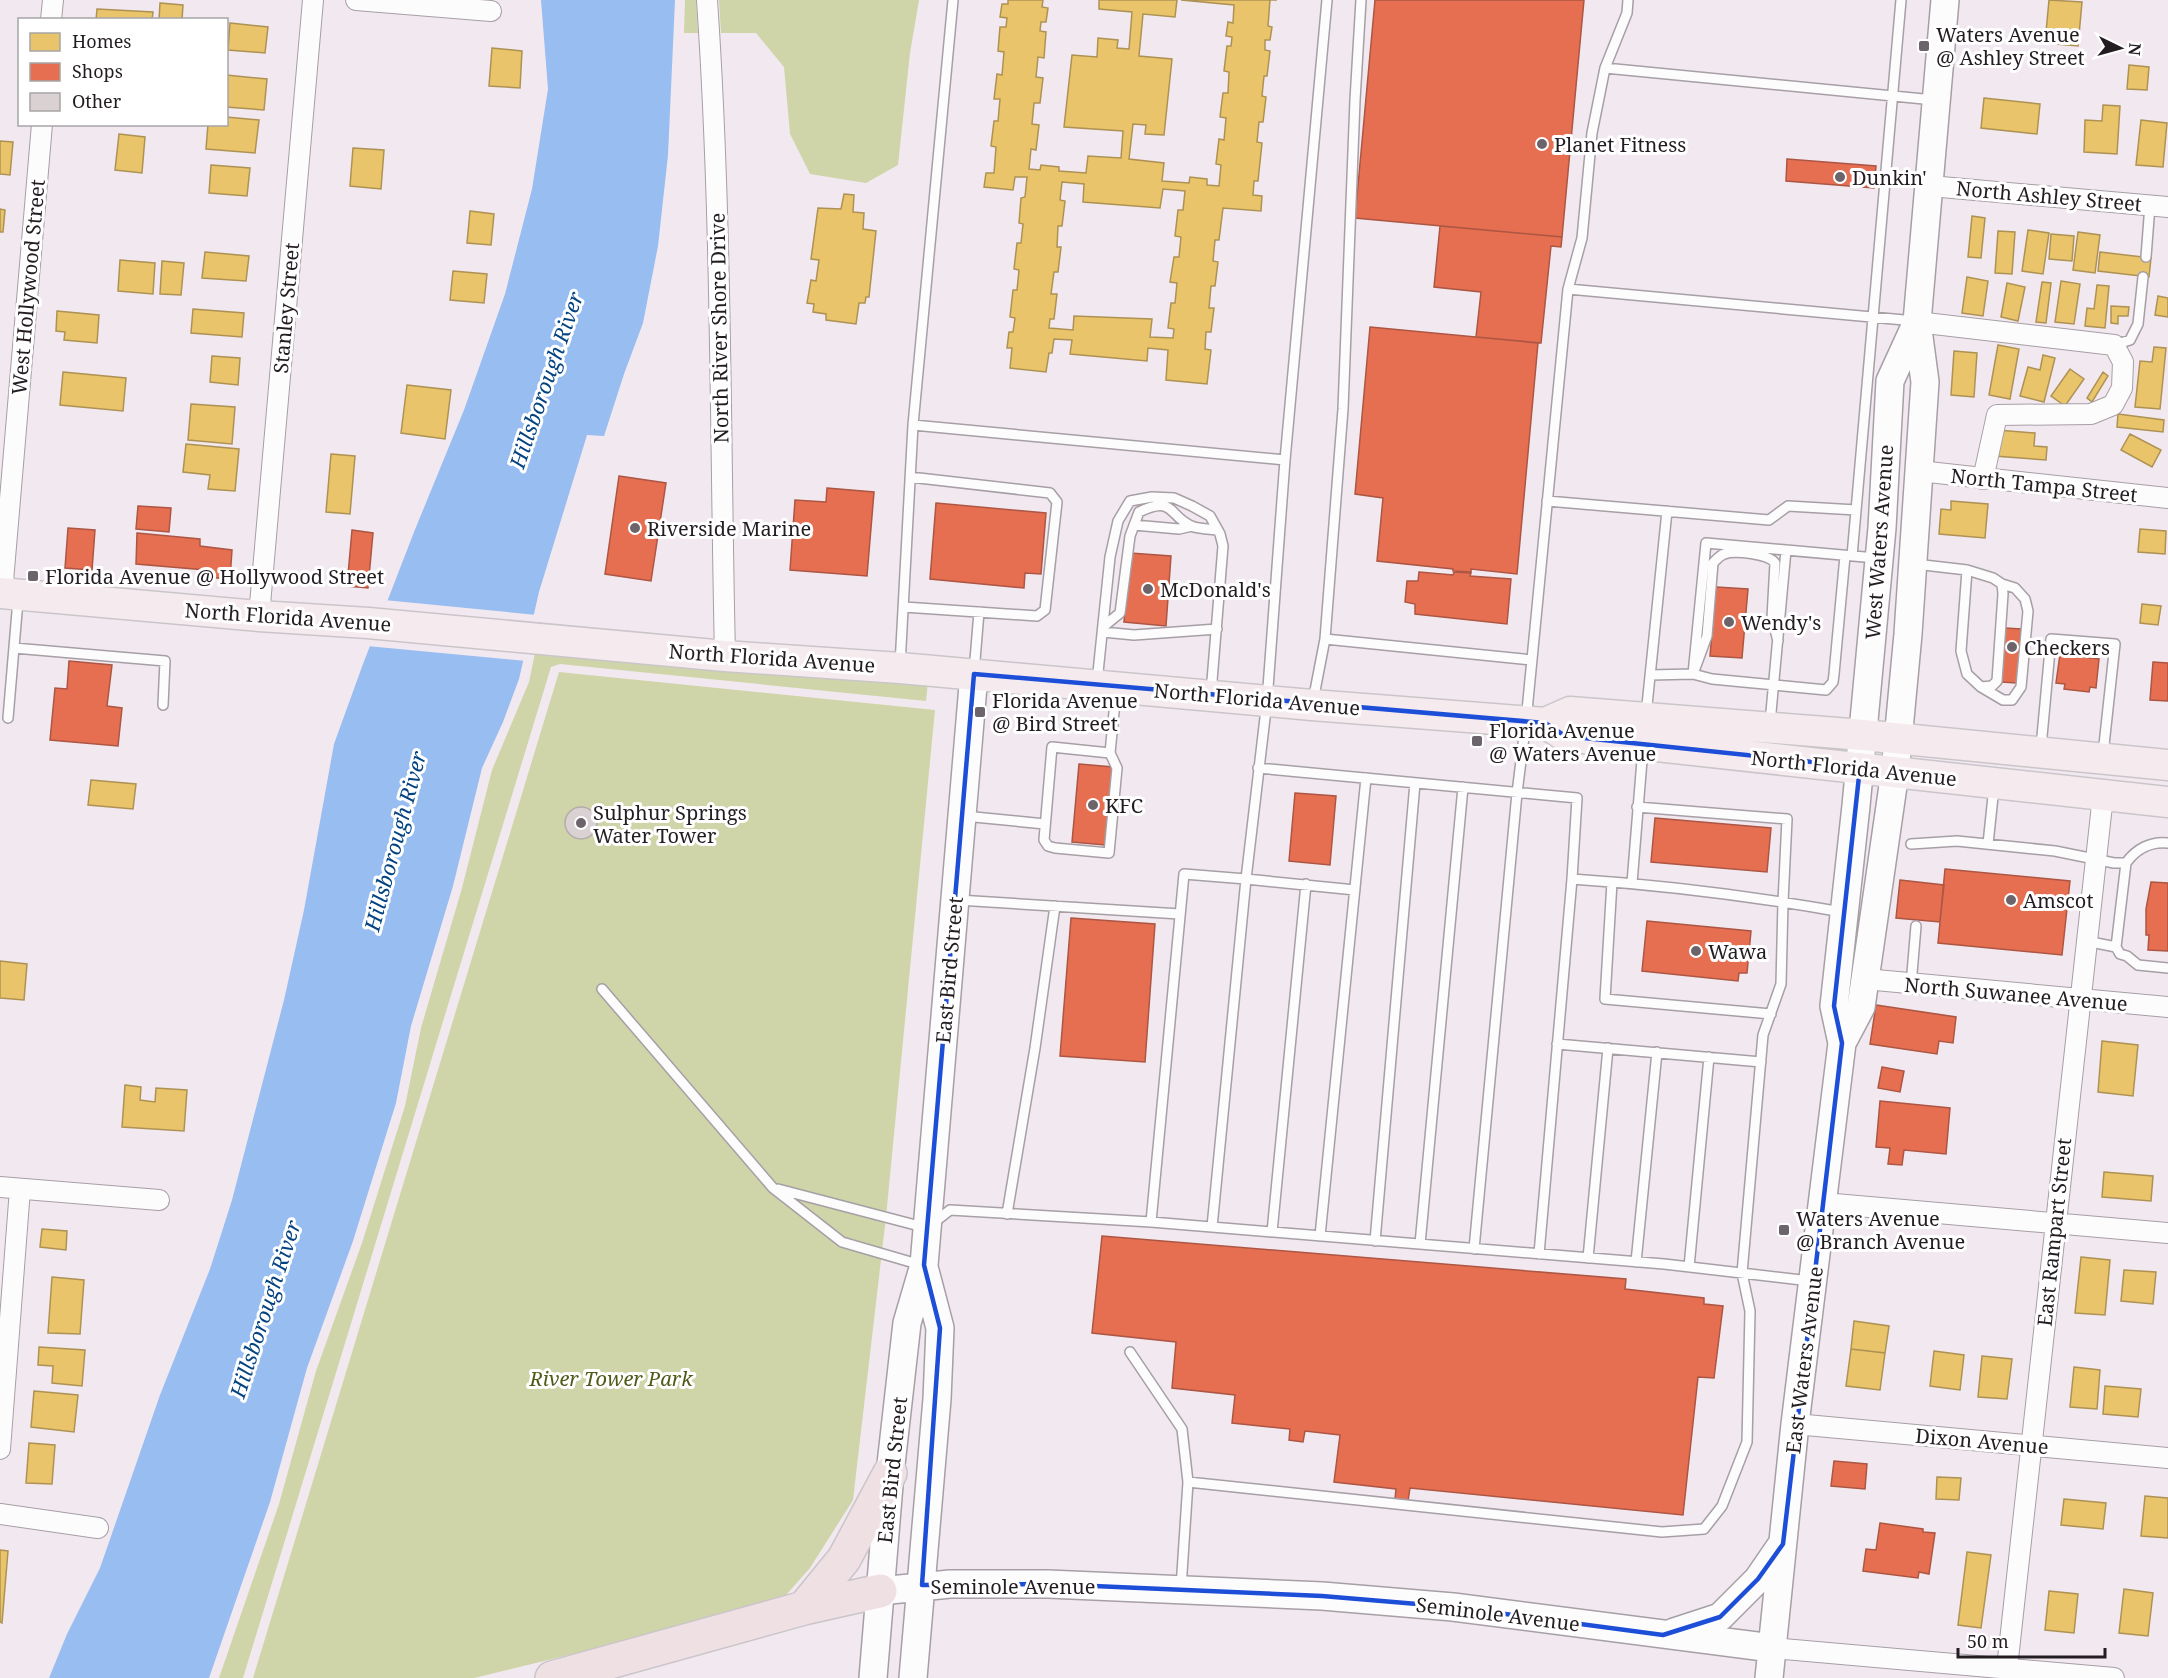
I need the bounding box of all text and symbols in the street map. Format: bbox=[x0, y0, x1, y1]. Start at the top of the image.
legend bbox=[18, 18, 228, 126]
north arrow bbox=[2090, 18, 2150, 78]
place label: Waters Avenue @ Ashley Street bbox=[1936, 21, 2085, 71]
text: Homes bbox=[72, 29, 131, 53]
marker: Waters Avenue @ Ashley Street bbox=[1917, 39, 1931, 53]
text: N bbox=[2123, 42, 2146, 57]
text: Shops bbox=[72, 59, 123, 83]
text: Other bbox=[72, 89, 122, 113]
place label: Planet Fitness bbox=[1554, 131, 1686, 158]
marker: Planet Fitness bbox=[1535, 137, 1549, 151]
place label: Dunkin' bbox=[1852, 164, 1927, 191]
marker: Dunkin' bbox=[1833, 170, 1847, 184]
street label: North Ashley Street bbox=[1955, 174, 2143, 218]
street label: West Hollywood Street bbox=[5, 178, 51, 396]
street label: North River Shore Drive bbox=[703, 212, 735, 444]
street label: Stanley Street bbox=[267, 241, 305, 375]
water label: Hillsborough River bbox=[502, 288, 589, 473]
street label: West Waters Avenue bbox=[1859, 444, 1899, 640]
street label: North Tampa Street bbox=[1949, 462, 2139, 508]
place label: Riverside Marine bbox=[647, 515, 811, 542]
marker: Riverside Marine bbox=[628, 521, 642, 535]
place label: Florida Avenue @ Hollywood Street bbox=[45, 563, 384, 590]
marker: Florida Avenue @ Hollywood Street bbox=[26, 569, 40, 583]
place label: McDonald's bbox=[1160, 576, 1271, 603]
marker: McDonald's bbox=[1141, 582, 1155, 596]
street label: North Florida Avenue bbox=[184, 596, 392, 638]
place label: Wendy's bbox=[1741, 609, 1821, 636]
marker: Wendy's bbox=[1722, 615, 1736, 629]
place label: Checkers bbox=[2024, 634, 2110, 661]
street label: North Florida Avenue bbox=[668, 637, 876, 679]
marker: Checkers bbox=[2005, 640, 2019, 654]
street label: North Florida Avenue bbox=[1153, 677, 1361, 721]
place label: Florida Avenue @ Bird Street bbox=[992, 687, 1138, 737]
marker: Florida Avenue @ Bird Street bbox=[973, 705, 987, 719]
place label: Florida Avenue @ Waters Avenue bbox=[1489, 717, 1656, 767]
marker: Florida Avenue @ Waters Avenue bbox=[1470, 734, 1484, 748]
street label: North Florida Avenue bbox=[1750, 744, 1958, 792]
water label: Hillsborough River bbox=[357, 748, 433, 935]
place label: KFC bbox=[1105, 792, 1143, 819]
marker: KFC bbox=[1086, 798, 1100, 812]
place label: Sulphur Springs Water Tower bbox=[593, 799, 747, 849]
marker: Sulphur Springs Water Tower bbox=[574, 816, 588, 830]
place label: Amscot bbox=[2023, 887, 2093, 914]
marker: Amscot bbox=[2004, 893, 2018, 907]
street label: East Bird Street bbox=[929, 896, 969, 1044]
place label: Wawa bbox=[1708, 938, 1767, 965]
marker: Wawa bbox=[1689, 944, 1703, 958]
street label: North Suwanee Avenue bbox=[1903, 971, 2129, 1017]
street label: East Rampart Street bbox=[2031, 1136, 2077, 1328]
place label: Waters Avenue @ Branch Avenue bbox=[1796, 1205, 1965, 1255]
water label: Hillsborough River bbox=[223, 1217, 307, 1402]
marker: Waters Avenue @ Branch Avenue bbox=[1777, 1223, 1791, 1237]
street label: East Waters Avenue bbox=[1779, 1265, 1829, 1455]
park label: River Tower Park bbox=[528, 1365, 693, 1392]
street label: East Bird Street bbox=[871, 1395, 913, 1545]
street label: Dixon Avenue bbox=[1914, 1422, 2050, 1460]
street label: Seminole Avenue bbox=[931, 1573, 1095, 1600]
street label: Seminole Avenue bbox=[1415, 1591, 1581, 1637]
scale bar bbox=[1958, 1621, 2105, 1659]
text: 50 m bbox=[1967, 1629, 2009, 1653]

